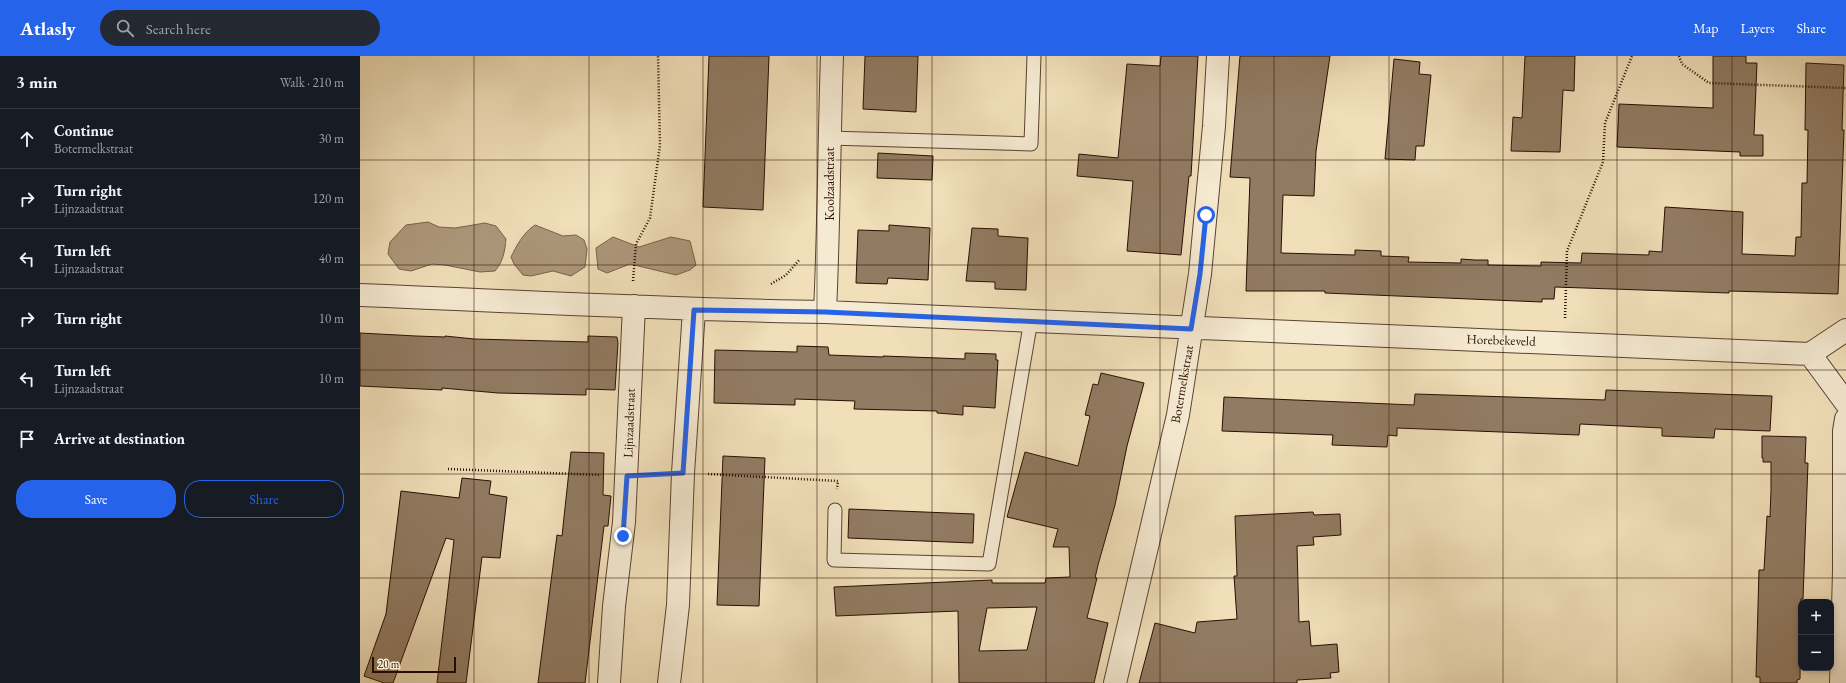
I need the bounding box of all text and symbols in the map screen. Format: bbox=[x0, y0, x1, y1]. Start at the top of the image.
search box bbox=[100, 10, 380, 46]
text: Atlasly bbox=[20, 16, 76, 41]
icon: search bbox=[114, 17, 136, 39]
text: Search here bbox=[146, 19, 211, 38]
text: Map bbox=[1693, 19, 1718, 37]
text: Layers bbox=[1740, 19, 1775, 37]
text: Share bbox=[1797, 19, 1826, 37]
text: 3 min bbox=[16, 71, 57, 93]
text: Walk · 210 m bbox=[280, 74, 344, 91]
text: Continue bbox=[54, 121, 114, 140]
icon: ahead bbox=[16, 128, 38, 150]
text: 30 m bbox=[319, 130, 344, 147]
text: Botermelkstraat bbox=[54, 140, 133, 157]
street label: Koolzaadstraat bbox=[821, 147, 838, 221]
text: Turn right bbox=[54, 181, 122, 200]
icon: right bbox=[16, 188, 38, 210]
text: 120 m bbox=[313, 190, 344, 207]
text: Lijnzaadstraat bbox=[54, 200, 124, 217]
route start bbox=[1197, 206, 1215, 224]
text: Turn left bbox=[54, 241, 111, 260]
icon: left bbox=[16, 248, 38, 270]
text: 40 m bbox=[319, 250, 344, 267]
text: Lijnzaadstraat bbox=[54, 260, 124, 277]
icon: right bbox=[16, 308, 38, 330]
text: Turn right bbox=[54, 309, 122, 328]
text: 10 m bbox=[319, 310, 344, 327]
street label: Horebekeveld bbox=[1466, 330, 1536, 350]
street label: Botermelkstraat bbox=[1167, 344, 1197, 424]
text: Turn left bbox=[54, 361, 111, 380]
icon: left bbox=[16, 368, 38, 390]
text: 10 m bbox=[319, 370, 344, 387]
text: Lijnzaadstraat bbox=[54, 380, 124, 397]
street label: Lijnzaadstraat bbox=[619, 388, 639, 458]
icon: arrive bbox=[16, 428, 38, 450]
text: Arrive at destination bbox=[54, 429, 185, 448]
button: Save bbox=[16, 480, 176, 518]
button: Share bbox=[184, 480, 344, 518]
route end bbox=[614, 527, 632, 545]
map controls bbox=[1798, 599, 1834, 671]
button: + bbox=[1798, 599, 1834, 635]
button: − bbox=[1798, 635, 1834, 671]
scale bar bbox=[372, 655, 456, 674]
text: 20 m bbox=[378, 657, 399, 671]

